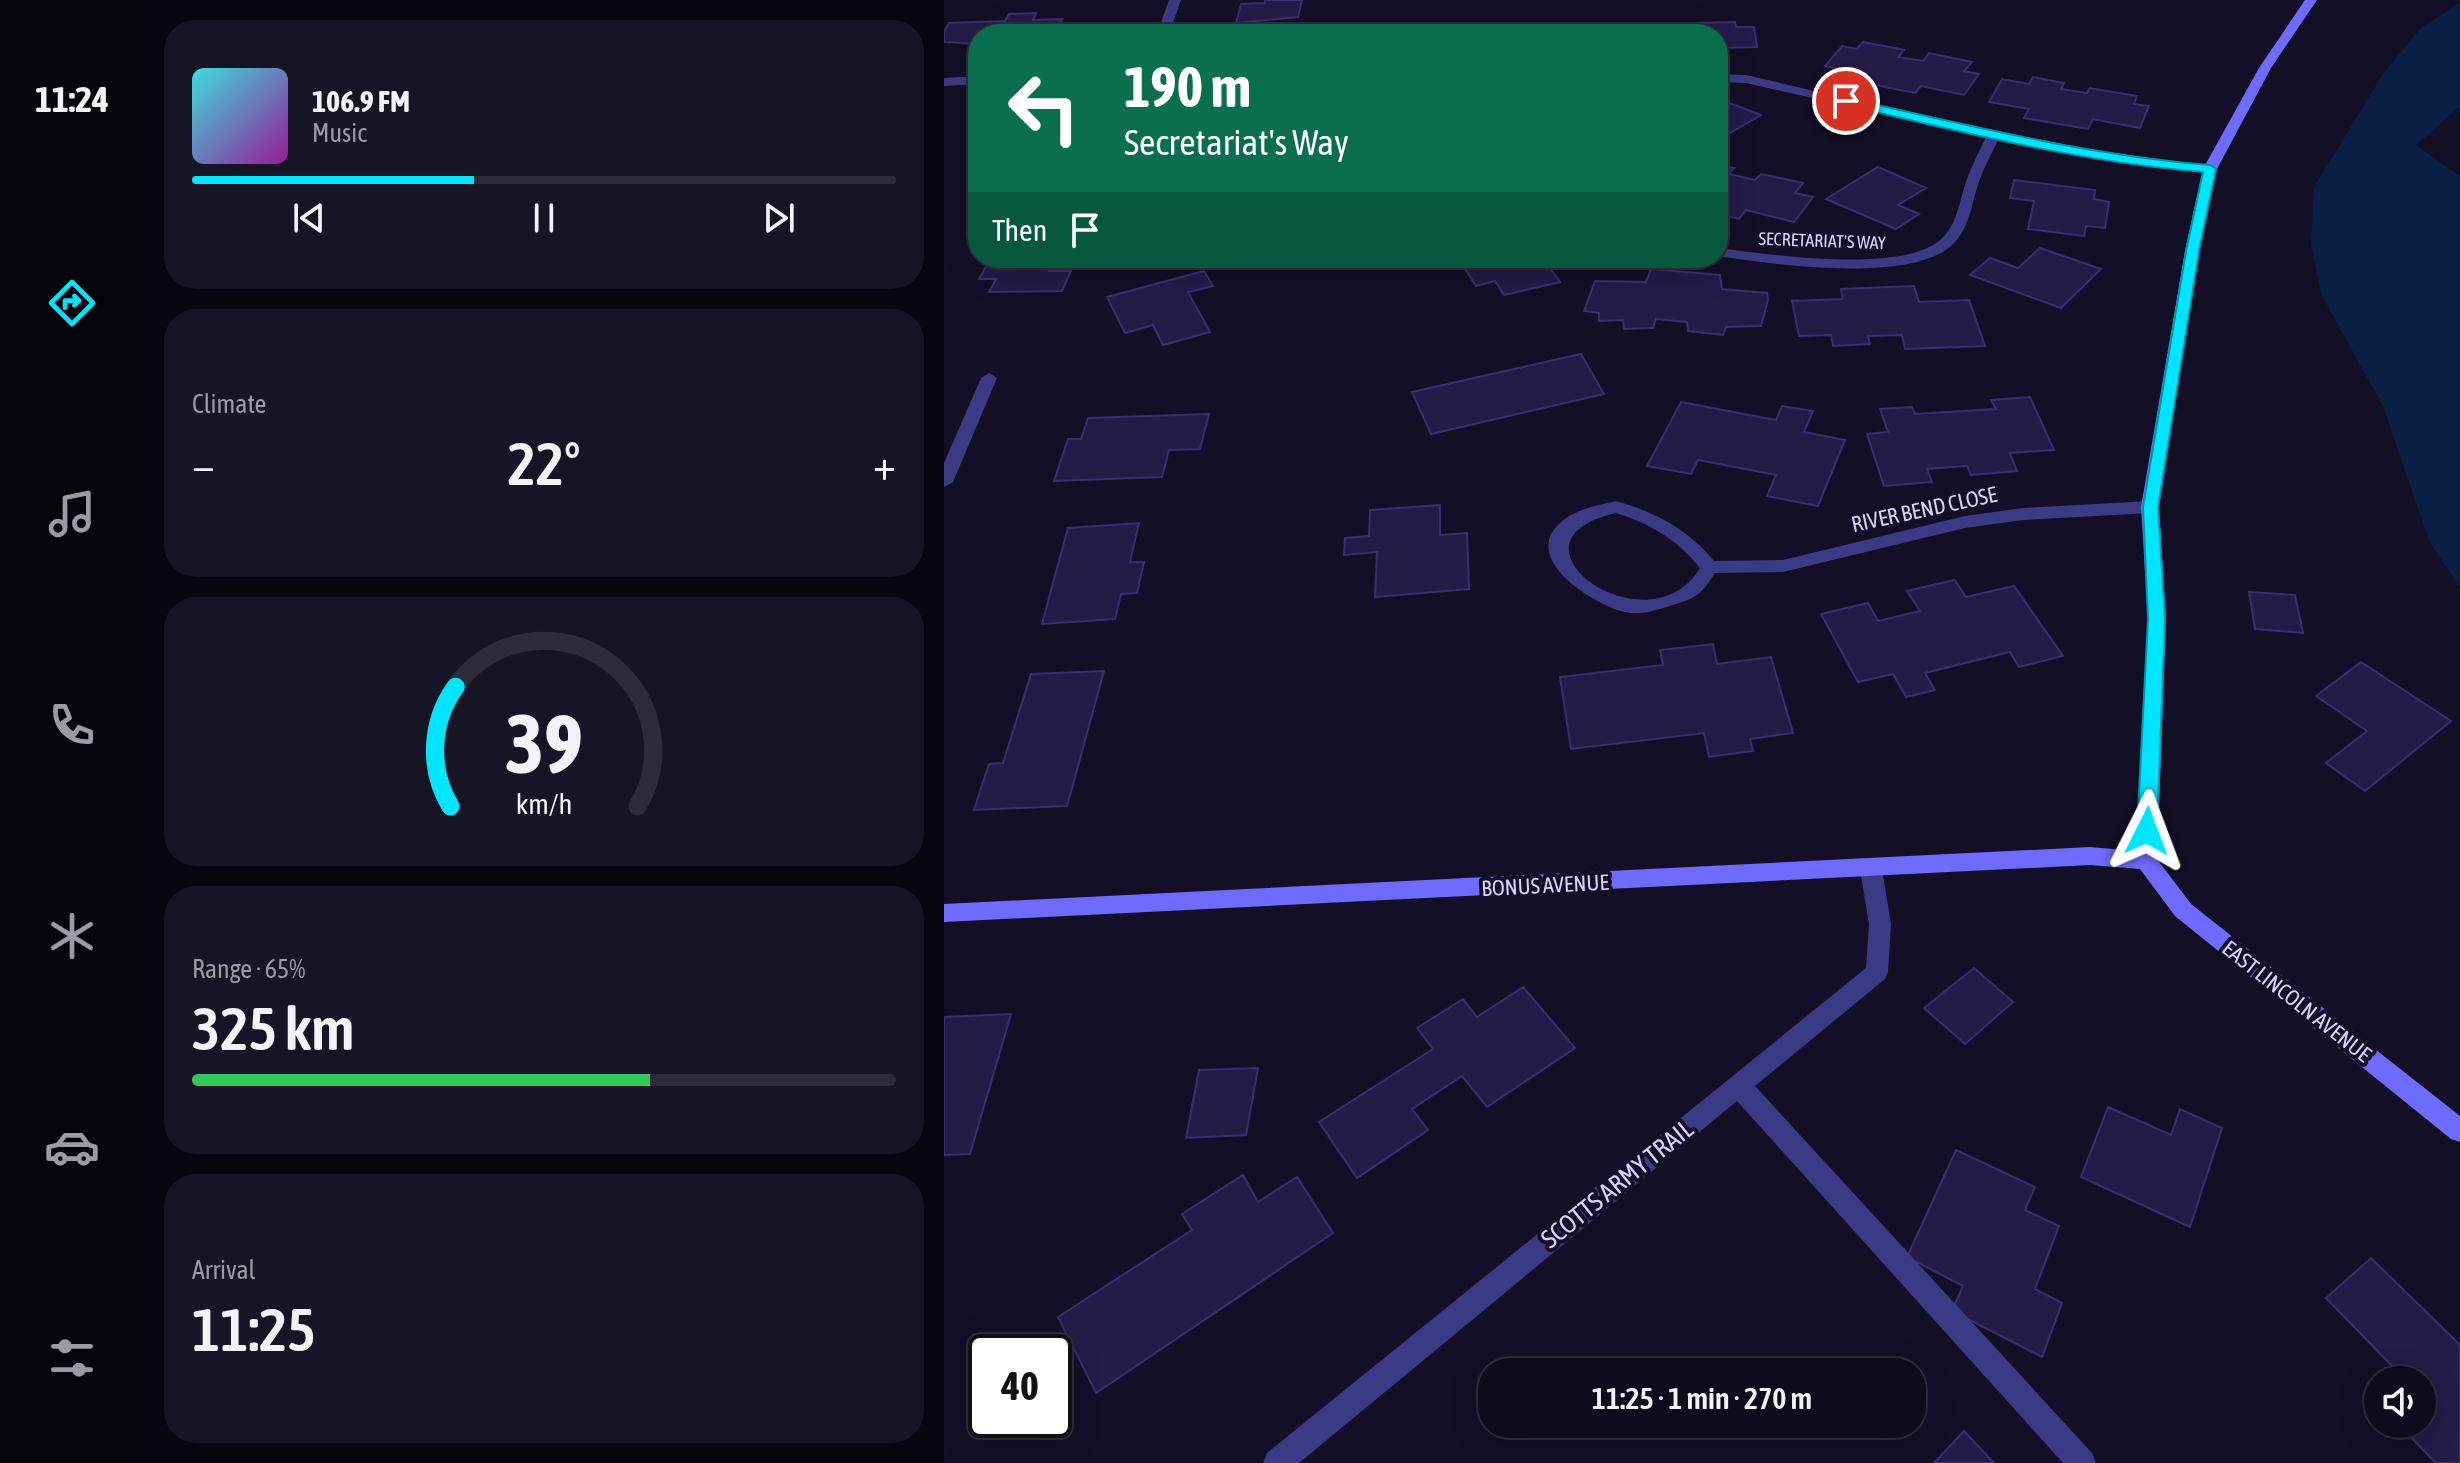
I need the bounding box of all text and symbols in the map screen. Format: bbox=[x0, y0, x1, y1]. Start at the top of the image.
text: 190 m bbox=[1124, 55, 1251, 119]
icon: left bbox=[992, 56, 1096, 160]
pin bbox=[1812, 67, 1880, 135]
text: 11:24 bbox=[35, 78, 109, 120]
icon: arrive bbox=[1824, 79, 1868, 123]
text: 106.9 FM bbox=[312, 84, 410, 118]
text: Music bbox=[312, 118, 367, 148]
text: Secretariat's Way bbox=[1124, 121, 1349, 163]
icon: previous bbox=[287, 196, 331, 240]
icon: pause bbox=[522, 196, 566, 240]
icon: next bbox=[757, 196, 801, 240]
icon: arrive bbox=[1063, 208, 1107, 252]
text: Then bbox=[992, 213, 1047, 247]
street label: SECRETARIAT'S WAY bbox=[1758, 228, 1886, 253]
icon: directions bbox=[44, 275, 100, 331]
text: Climate bbox=[192, 389, 266, 419]
text: 22° bbox=[508, 429, 580, 498]
text: − bbox=[192, 439, 215, 489]
text: + bbox=[873, 439, 896, 489]
street label: RIVER BEND CLOSE bbox=[1849, 481, 2000, 537]
icon: music bbox=[44, 486, 100, 542]
text: 39 bbox=[505, 695, 583, 791]
icon: phone bbox=[44, 697, 100, 753]
text: km/h bbox=[516, 788, 572, 821]
position arrow bbox=[2105, 789, 2189, 873]
street label: BONUS AVENUE bbox=[1481, 869, 1610, 901]
icon: climate bbox=[44, 908, 100, 964]
street label: EAST LINCOLN AVENUE bbox=[2217, 935, 2377, 1068]
text: Range · 65% bbox=[192, 954, 305, 984]
text: 325 km bbox=[192, 994, 354, 1063]
street label: SCOTTS ARMY TRAIL bbox=[1535, 1114, 1699, 1254]
icon: car bbox=[44, 1119, 100, 1175]
text: Arrival bbox=[192, 1255, 256, 1285]
text: 11:25 bbox=[192, 1295, 315, 1364]
icon: filters bbox=[44, 1330, 100, 1386]
speed limit sign: 40 bbox=[968, 1334, 1072, 1438]
map controls bbox=[2364, 1366, 2436, 1438]
button: sound bbox=[2364, 1366, 2436, 1438]
text: 11:25 · 1 min · 270 m bbox=[1592, 1381, 1812, 1415]

